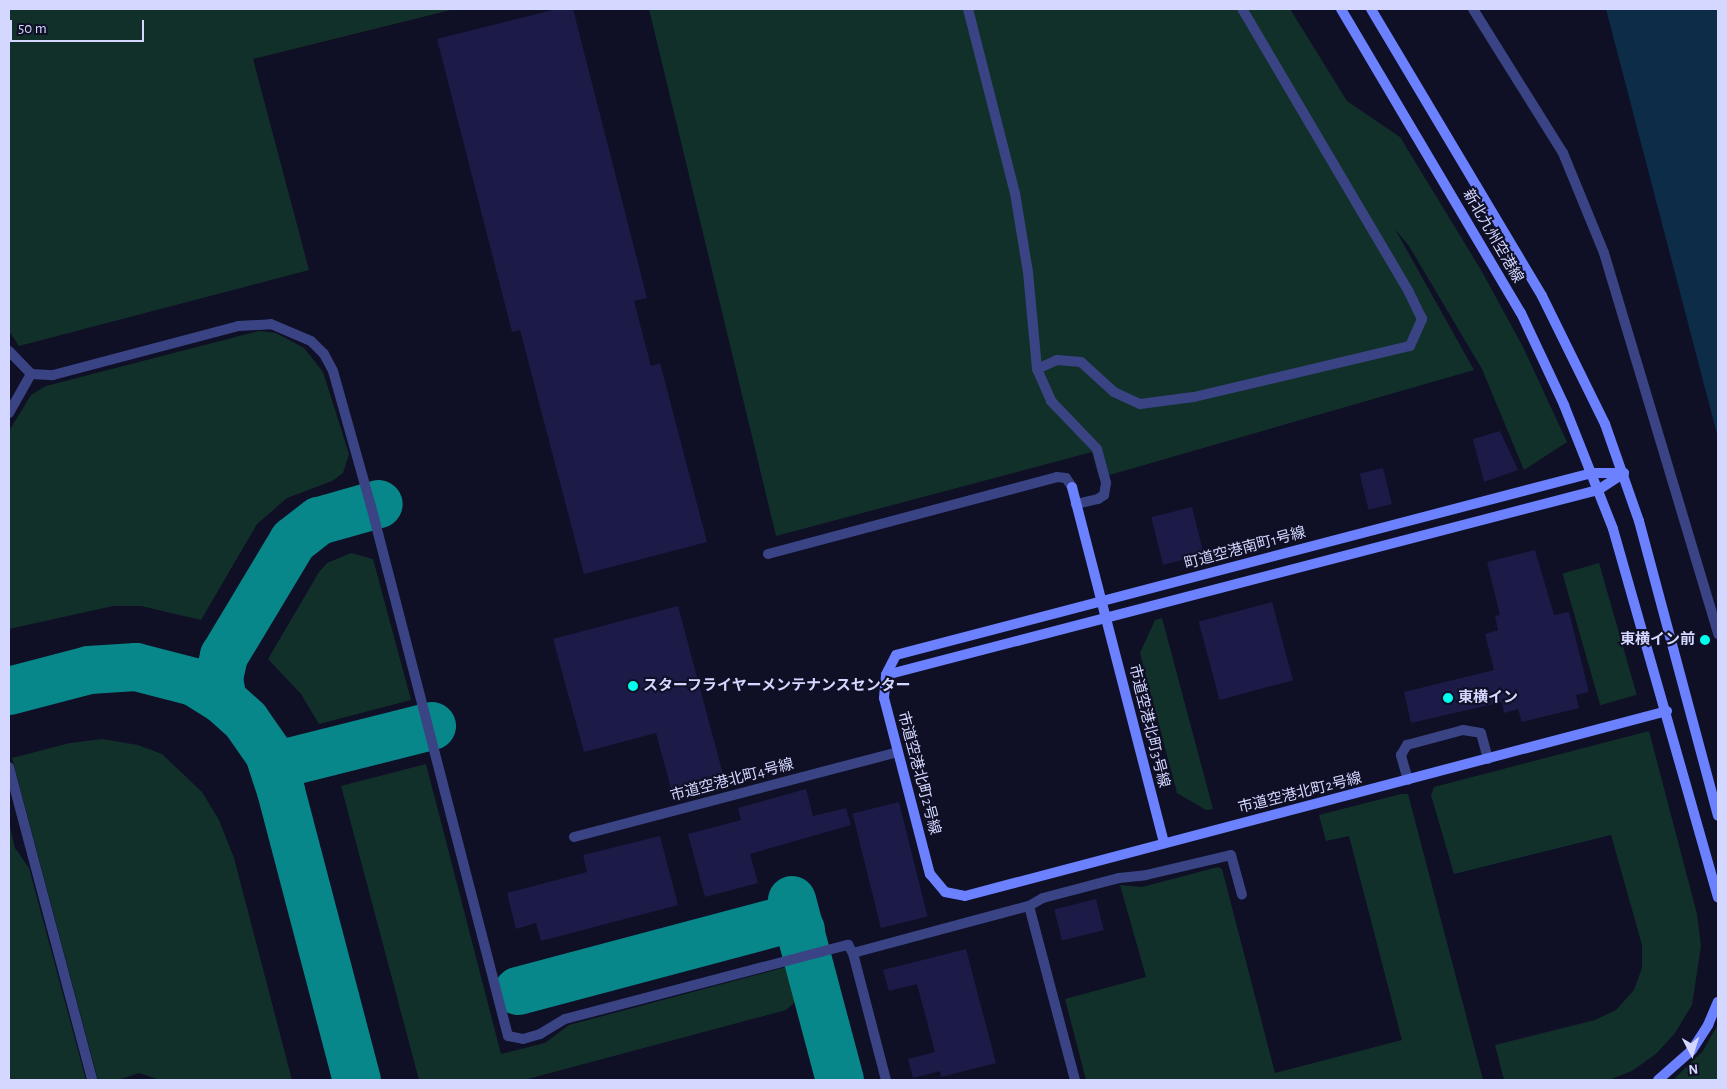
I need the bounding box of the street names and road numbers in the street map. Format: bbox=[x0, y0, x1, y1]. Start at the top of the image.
street label: 新北九州空港線 bbox=[1459, 186, 1527, 286]
street label: 町道空港南町1号線 bbox=[1182, 523, 1308, 573]
street label: 市道空港北町3号線 bbox=[1125, 663, 1173, 789]
street label: 市道空港北町2号線 bbox=[894, 709, 944, 837]
street label: 市道空港北町4号線 bbox=[668, 755, 796, 805]
street label: 市道空港北町2号線 bbox=[1236, 769, 1364, 817]

